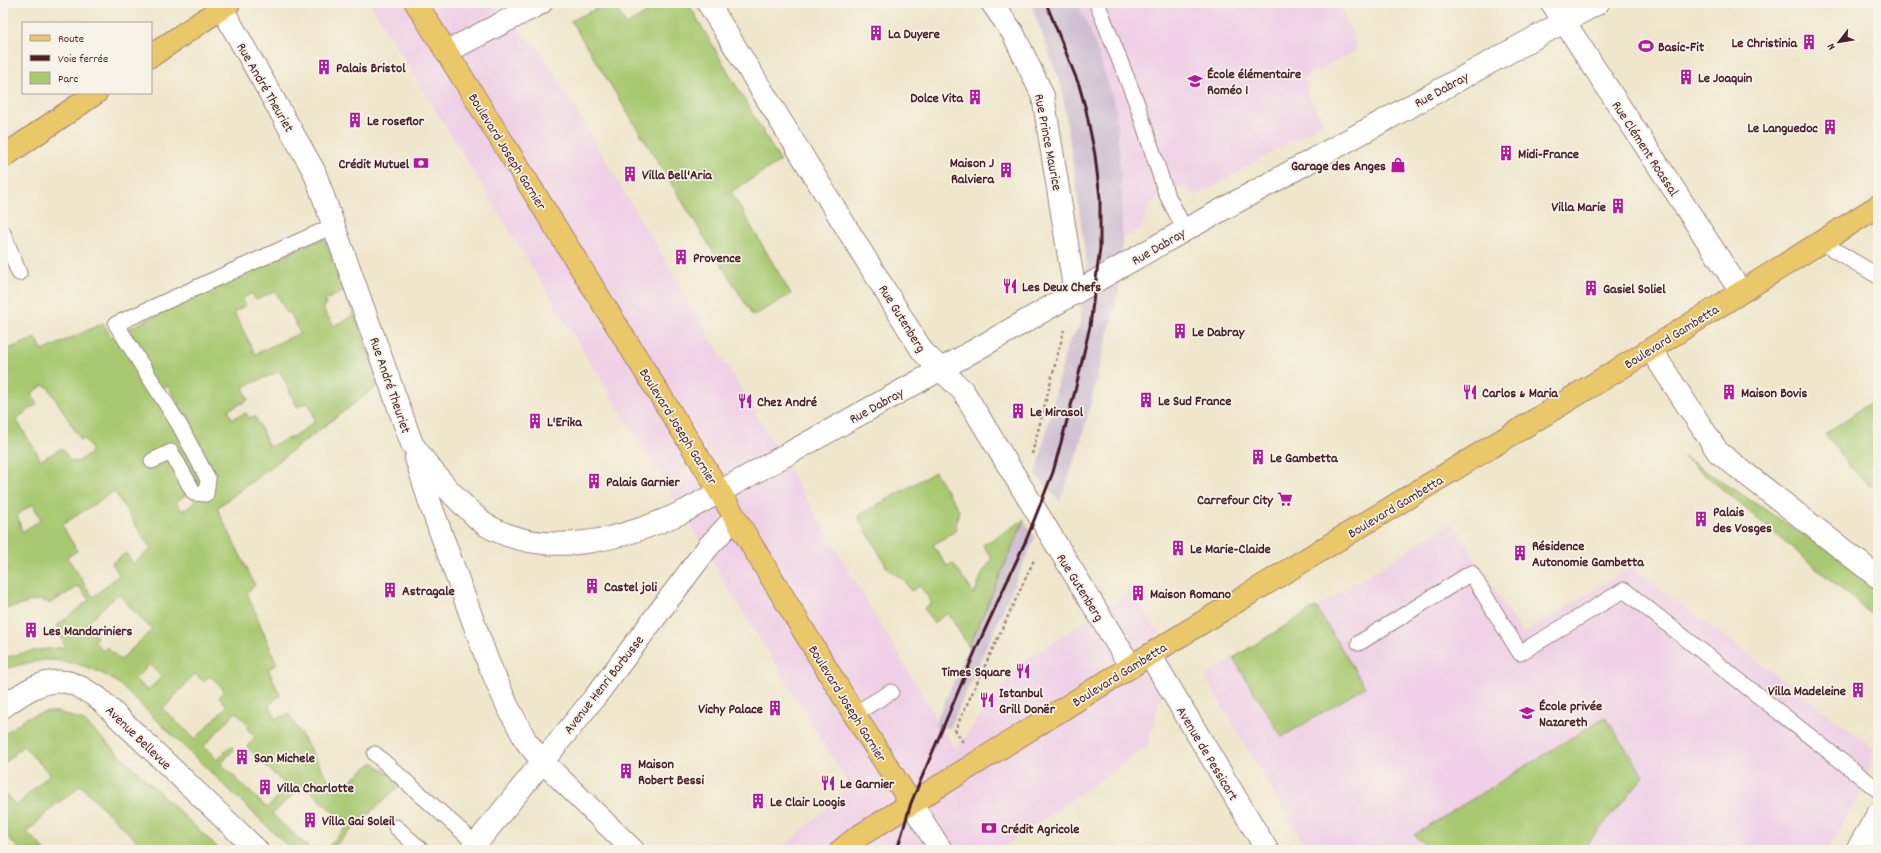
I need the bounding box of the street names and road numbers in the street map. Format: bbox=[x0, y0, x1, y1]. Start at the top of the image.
street label: Rue André Theuriet bbox=[230, 39, 298, 137]
street label: Rue Dabray bbox=[1411, 67, 1473, 114]
street label: Boulevard Joseph Garnier bbox=[462, 90, 551, 215]
street label: Rue Prince Maurice bbox=[1028, 92, 1066, 192]
street label: Rue Clément Roassal bbox=[1606, 97, 1683, 201]
street label: Rue Dabray bbox=[1128, 224, 1190, 271]
street label: Rue Gutenberg bbox=[873, 281, 930, 357]
street label: Boulevard Gambetta bbox=[1621, 300, 1724, 375]
street label: Rue André Theuriet bbox=[363, 335, 415, 436]
street label: Boulevard Joseph Garnier bbox=[633, 365, 722, 490]
street label: Rue Dabray bbox=[846, 383, 908, 430]
street label: Boulevard Gambetta bbox=[1345, 471, 1448, 544]
street label: Rue Gutenberg bbox=[1051, 550, 1108, 626]
street label: Avenue Henri Barbusse bbox=[560, 632, 650, 739]
street label: Boulevard Gambetta bbox=[1069, 638, 1172, 713]
street label: Boulevard Joseph Garnier bbox=[802, 642, 891, 767]
street label: Avenue Bellevue bbox=[100, 702, 175, 775]
street label: Avenue de Pessicart bbox=[1170, 703, 1242, 805]

